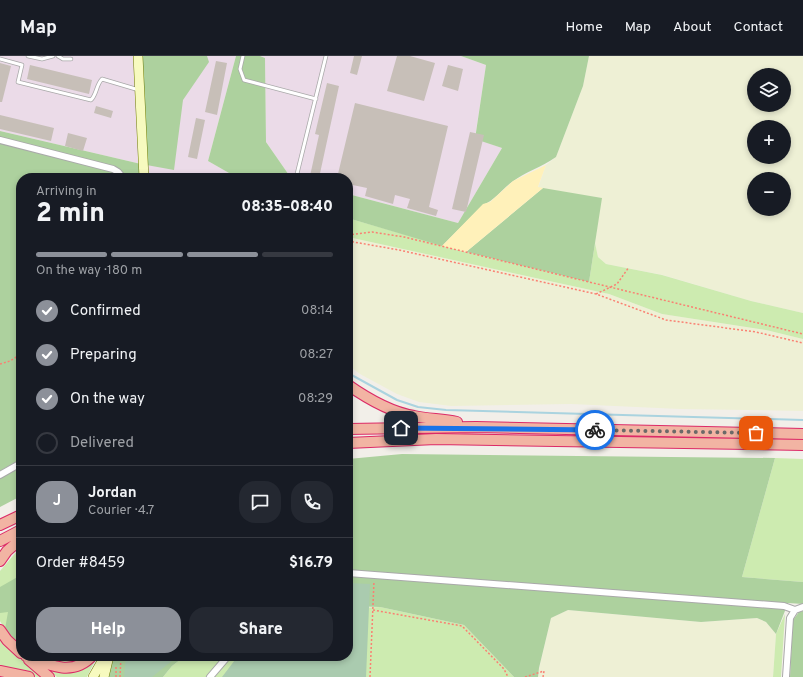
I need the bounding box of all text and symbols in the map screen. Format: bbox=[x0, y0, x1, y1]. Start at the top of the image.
text: Map bbox=[20, 16, 57, 40]
text: Home bbox=[566, 19, 603, 36]
text: Map bbox=[625, 19, 651, 36]
text: About bbox=[673, 19, 712, 36]
text: Contact bbox=[734, 19, 783, 36]
map controls bbox=[747, 68, 791, 216]
button: layers bbox=[747, 68, 791, 112]
button: + bbox=[747, 120, 791, 164]
button: − bbox=[747, 172, 791, 216]
text: Arriving in bbox=[36, 184, 97, 200]
text: 2 min bbox=[36, 198, 105, 231]
text: 08:35–08:40 bbox=[241, 198, 333, 217]
text: On the way · 180 m bbox=[36, 263, 142, 279]
icon: check bbox=[36, 300, 58, 322]
text: Confirmed bbox=[70, 302, 141, 321]
text: 08:14 bbox=[301, 303, 333, 319]
icon: check bbox=[36, 344, 58, 366]
text: Preparing bbox=[70, 346, 137, 365]
text: 08:27 bbox=[299, 347, 333, 363]
icon: check bbox=[36, 388, 58, 410]
text: On the way bbox=[70, 390, 145, 409]
text: 08:29 bbox=[298, 391, 333, 407]
courier bbox=[575, 410, 615, 450]
pin bbox=[384, 411, 418, 445]
pin bbox=[739, 416, 773, 450]
icon: home bbox=[390, 417, 412, 439]
icon: bike bbox=[584, 419, 606, 441]
icon: bag bbox=[745, 422, 767, 444]
text: Delivered bbox=[70, 434, 134, 453]
button: chat bbox=[239, 481, 281, 523]
button: phone bbox=[291, 481, 333, 523]
text: Jordan bbox=[88, 484, 137, 503]
text: J bbox=[53, 492, 61, 511]
text: Courier · 4.7 bbox=[88, 503, 154, 519]
text: Order #8459 bbox=[36, 554, 125, 573]
text: $16.79 bbox=[289, 554, 333, 573]
button: Help bbox=[36, 607, 181, 653]
button: Share bbox=[189, 607, 333, 653]

